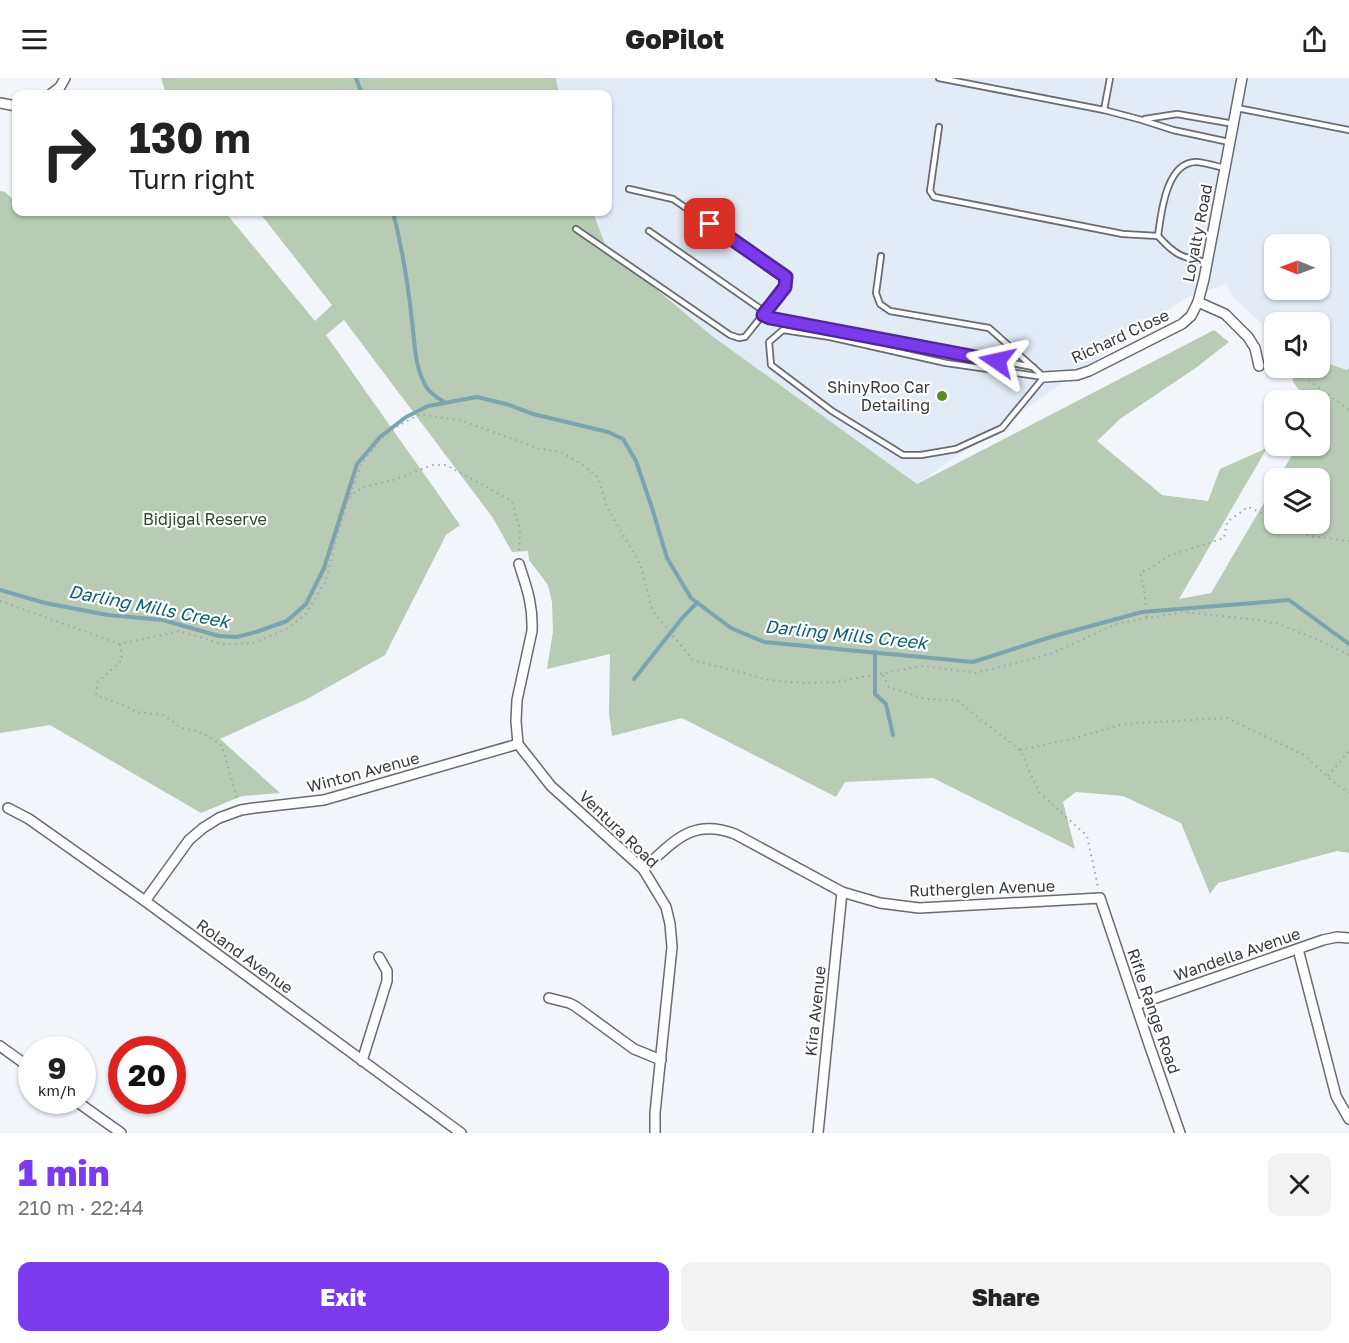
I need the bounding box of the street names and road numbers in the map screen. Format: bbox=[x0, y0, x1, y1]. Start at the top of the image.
street label: Loyalty Road bbox=[1178, 182, 1216, 284]
street label: Richard Close bbox=[1068, 305, 1172, 367]
street label: Winton Avenue bbox=[305, 747, 421, 797]
street label: Ventura Road bbox=[575, 786, 663, 872]
street label: Rutherglen Avenue bbox=[909, 875, 1055, 901]
street label: Roland Avenue bbox=[193, 914, 297, 998]
street label: Wandella Avenue bbox=[1171, 923, 1303, 985]
street label: Rifle Range Road bbox=[1123, 946, 1185, 1076]
street label: Kira Avenue bbox=[800, 965, 830, 1057]

